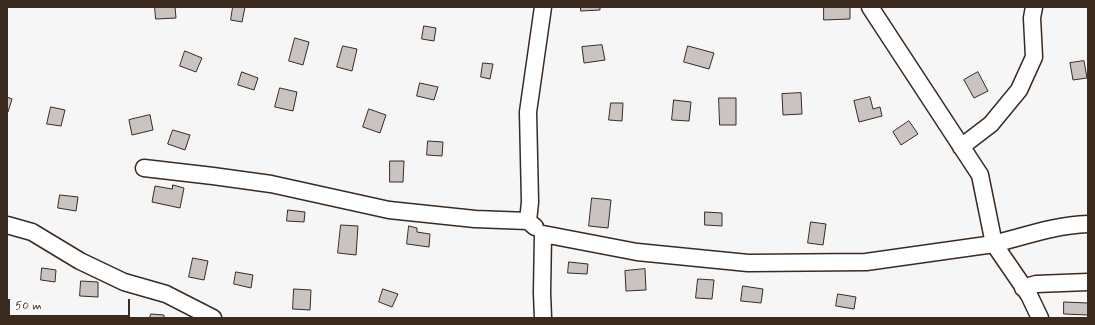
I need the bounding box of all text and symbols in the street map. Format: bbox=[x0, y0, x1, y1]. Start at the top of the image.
scale bar bbox=[10, 291, 132, 317]
text: 50 m bbox=[15, 298, 42, 314]

